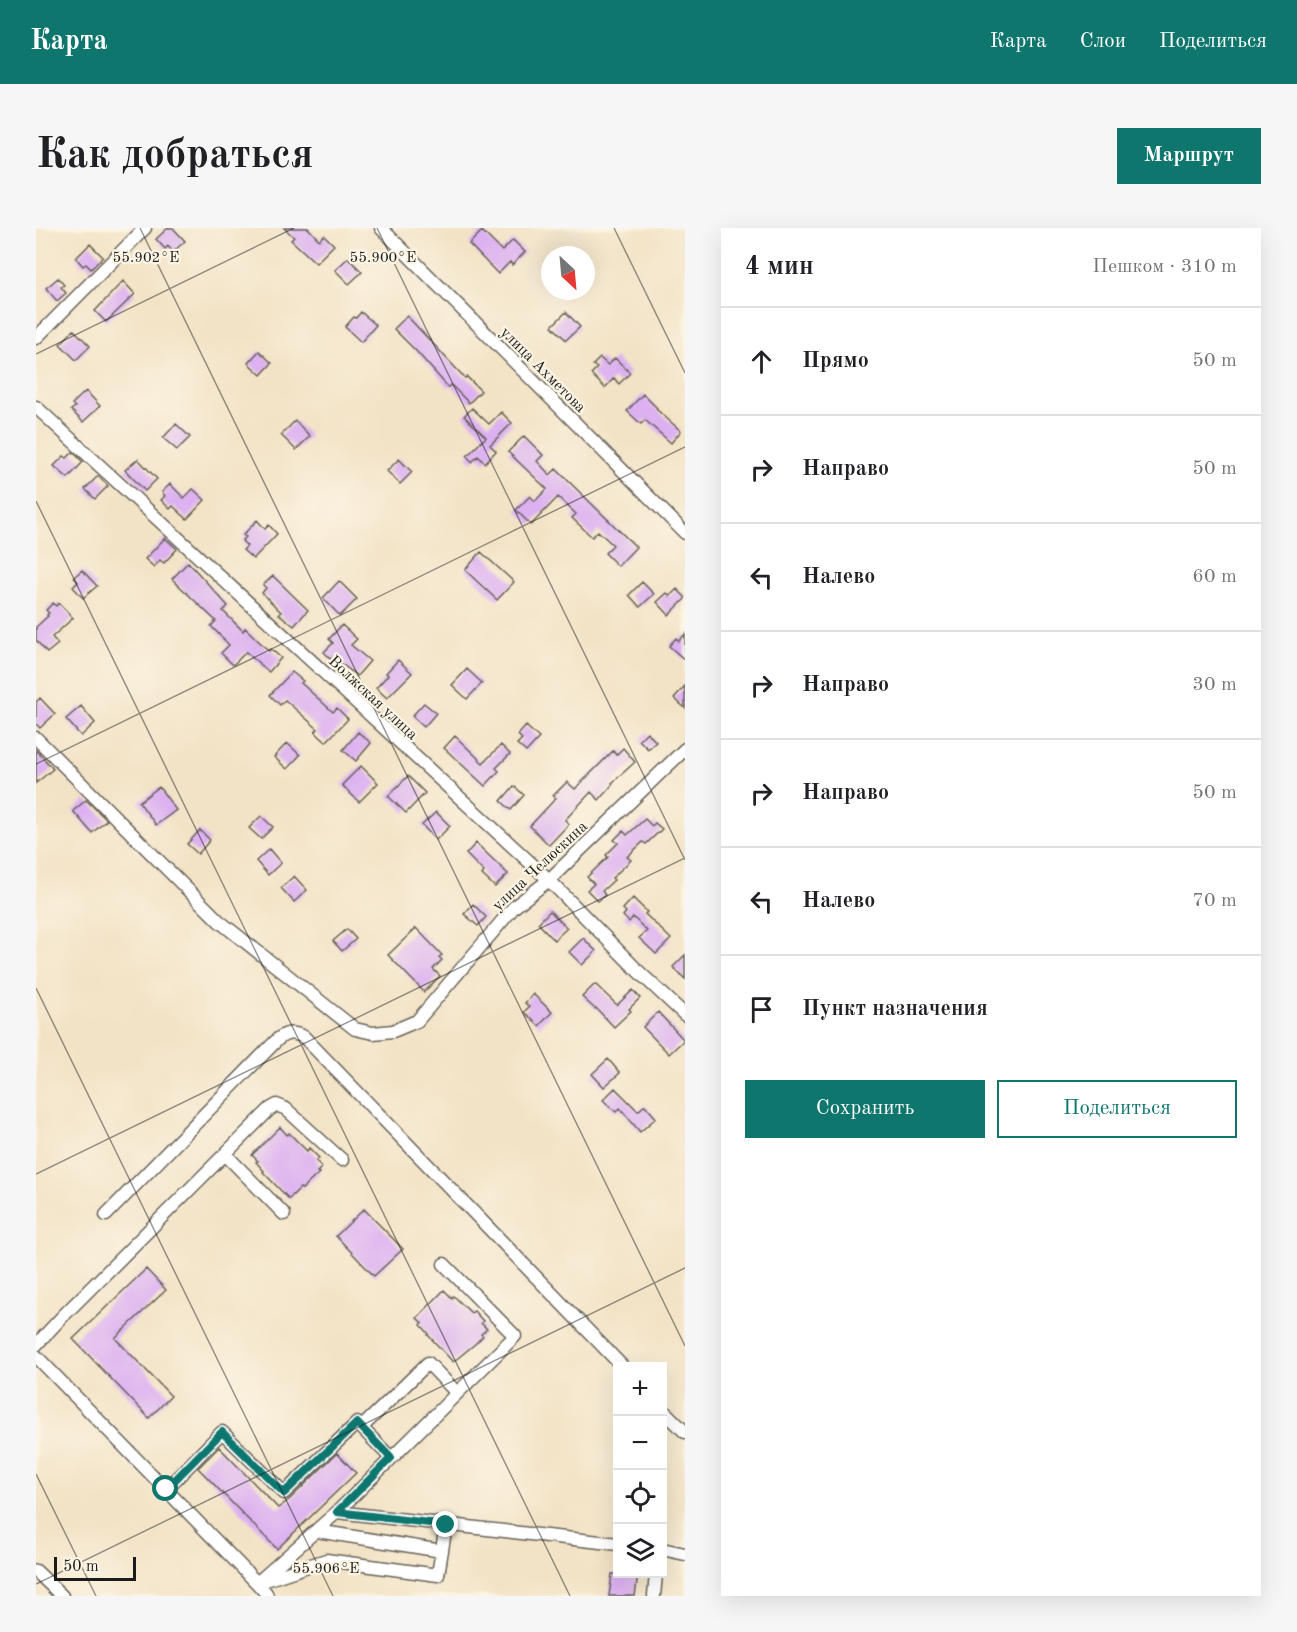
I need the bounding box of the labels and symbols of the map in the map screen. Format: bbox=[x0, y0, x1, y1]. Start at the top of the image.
north arrow bbox=[541, 246, 595, 300]
text: 55.902°E bbox=[113, 251, 179, 266]
text: 55.900°E bbox=[350, 251, 416, 266]
street label: улица Ахметова bbox=[497, 325, 588, 416]
street label: Волжская улица bbox=[325, 653, 420, 744]
street label: улица Челюскина bbox=[490, 818, 591, 914]
route start bbox=[152, 1475, 178, 1501]
route end bbox=[432, 1511, 458, 1537]
scale bar bbox=[54, 1554, 136, 1582]
text: 55.906°E bbox=[293, 1562, 359, 1577]

